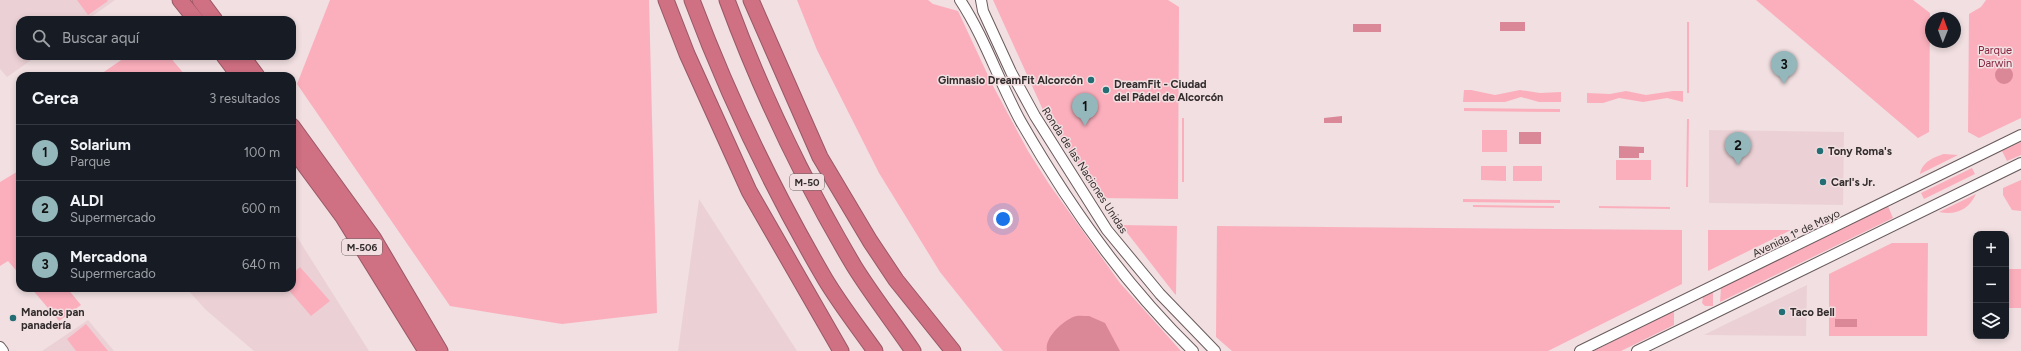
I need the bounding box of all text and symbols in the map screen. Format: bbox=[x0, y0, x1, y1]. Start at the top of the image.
north arrow bbox=[1925, 12, 1961, 48]
search box bbox=[16, 16, 296, 60]
icon: search bbox=[30, 27, 52, 49]
text: Buscar aquí bbox=[62, 29, 139, 47]
park label: Parque Darwin bbox=[1978, 44, 2012, 70]
pin: 3 bbox=[1771, 51, 1797, 84]
place label: Gimnasio DreamFit Alcorcón bbox=[938, 74, 1083, 87]
marker: Gimnasio DreamFit Alcorcón bbox=[1086, 75, 1096, 85]
place label: DreamFit - Ciudad del Pádel de Alcorcón bbox=[1114, 78, 1223, 104]
marker: DreamFit - Ciudad del Pádel de Alcorcón bbox=[1101, 85, 1111, 95]
text: Cerca bbox=[32, 88, 79, 108]
text: 3 resultados bbox=[209, 91, 280, 106]
pin: 1 bbox=[1072, 93, 1098, 126]
street label: Ronda de las Naciones Unidas bbox=[1039, 105, 1130, 236]
pin: 2 bbox=[1725, 132, 1751, 165]
text: Solarium bbox=[70, 136, 131, 154]
text: 1 bbox=[42, 145, 48, 160]
text: 100 m bbox=[244, 145, 280, 160]
place label: Tony Roma's bbox=[1828, 145, 1892, 158]
marker: Tony Roma's bbox=[1815, 146, 1825, 156]
text: Parque bbox=[70, 154, 110, 169]
road number: M-50 bbox=[790, 174, 824, 190]
place label: Carl's Jr. bbox=[1831, 176, 1875, 189]
marker: Carl's Jr. bbox=[1818, 177, 1828, 187]
text: ALDI bbox=[70, 192, 104, 210]
text: 2 bbox=[41, 201, 49, 216]
text: 600 m bbox=[242, 201, 280, 216]
street label: Avenida 1º de Mayo bbox=[1750, 207, 1842, 260]
your location bbox=[993, 209, 1013, 229]
text: Supermercado bbox=[70, 210, 156, 225]
map controls bbox=[1973, 231, 2009, 339]
button: + bbox=[1973, 231, 2009, 267]
road number: M-506 bbox=[342, 239, 382, 255]
text: Mercadona bbox=[70, 248, 147, 266]
text: 3 bbox=[41, 257, 49, 272]
text: 640 m bbox=[242, 257, 280, 272]
text: Supermercado bbox=[70, 266, 156, 281]
button: − bbox=[1973, 267, 2009, 303]
button: layers bbox=[1973, 303, 2009, 339]
place label: Manolos pan panadería bbox=[21, 306, 85, 332]
place label: Taco Bell bbox=[1790, 306, 1835, 319]
marker: Taco Bell bbox=[1777, 307, 1787, 317]
marker: Manolos pan panadería bbox=[8, 313, 18, 323]

